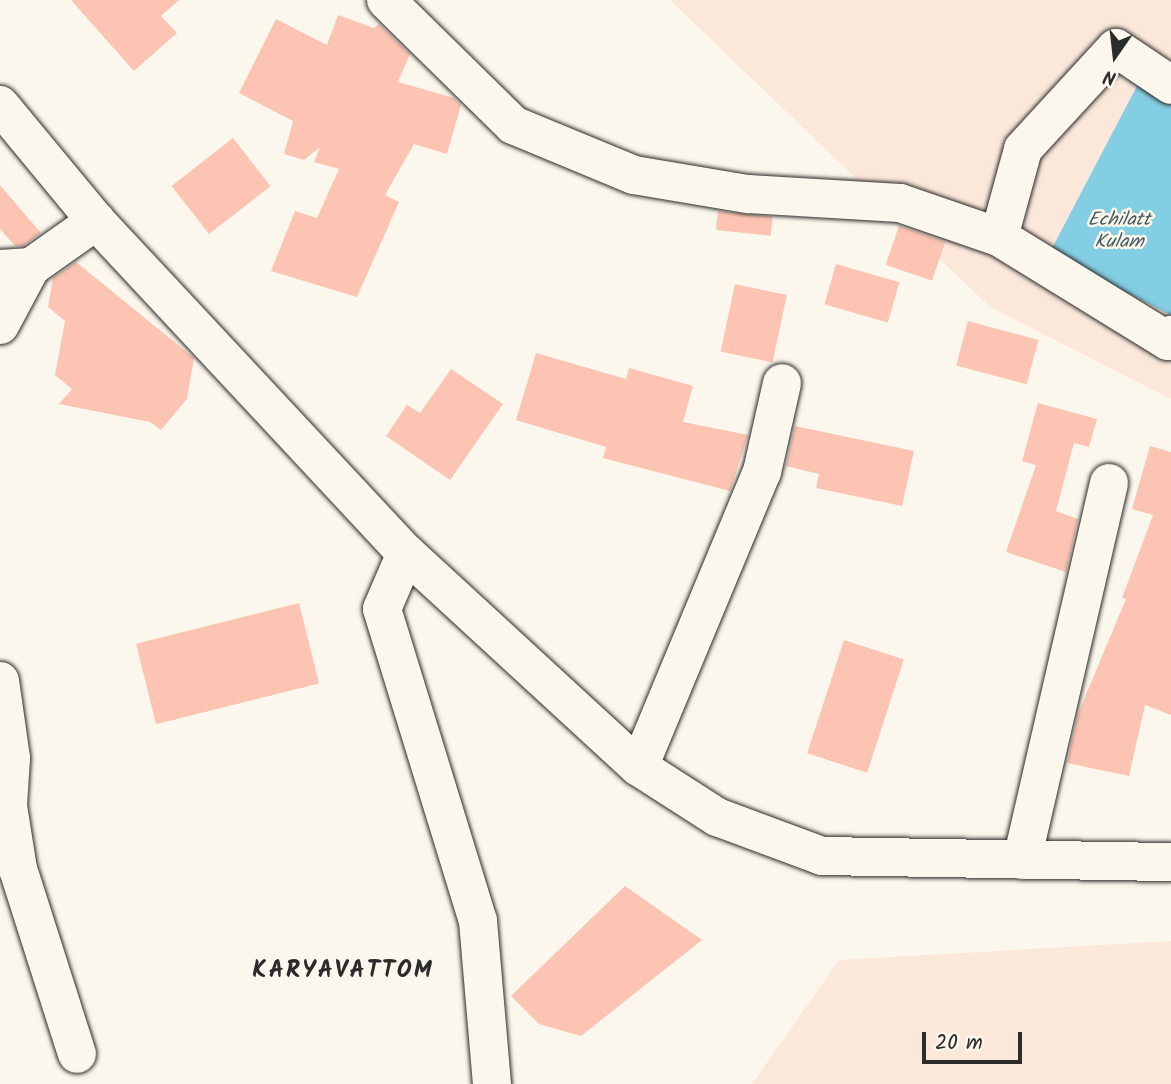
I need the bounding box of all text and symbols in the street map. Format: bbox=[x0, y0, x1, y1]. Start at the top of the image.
north arrow bbox=[1080, 21, 1150, 91]
text: N bbox=[1100, 60, 1119, 92]
water label: Echilatt Kulam bbox=[1088, 210, 1150, 254]
district label: KARYAVATTOM bbox=[254, 957, 432, 985]
scale bar bbox=[926, 1018, 1026, 1062]
text: 20 m bbox=[935, 1027, 983, 1060]

